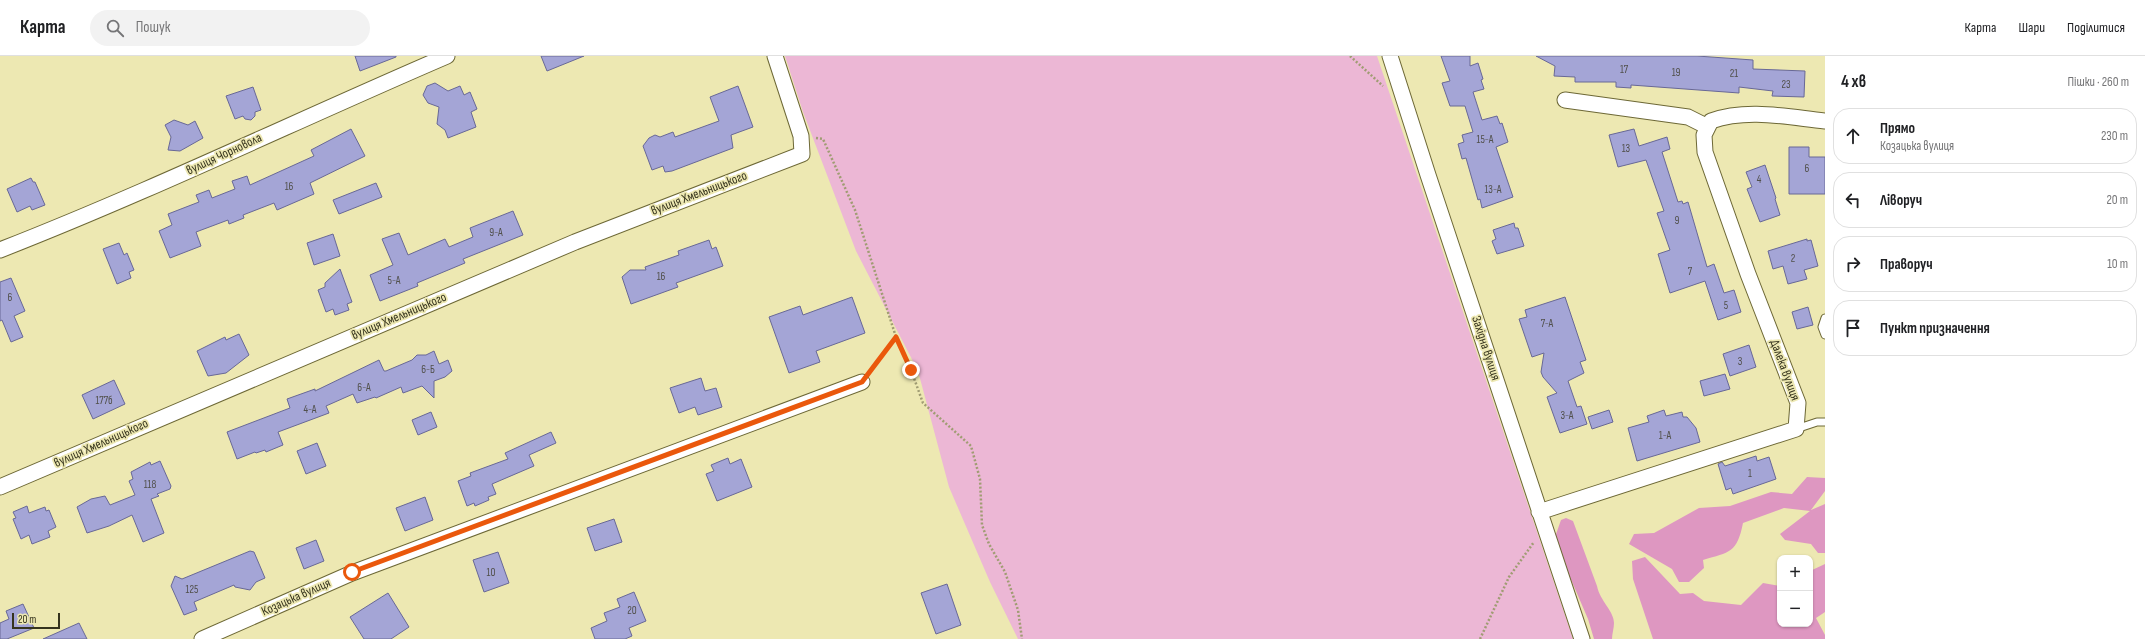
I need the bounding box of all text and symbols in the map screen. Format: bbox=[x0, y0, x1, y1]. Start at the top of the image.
search box bbox=[90, 10, 370, 46]
text: Карта bbox=[20, 16, 66, 39]
icon: search bbox=[104, 17, 126, 39]
text: Пошук bbox=[136, 18, 170, 37]
text: Карта bbox=[1965, 19, 1996, 36]
text: Шари bbox=[2018, 19, 2045, 36]
text: Поділитися bbox=[2067, 19, 2125, 36]
house number: 17 bbox=[1620, 63, 1629, 76]
house number: 19 bbox=[1672, 66, 1680, 79]
house number: 21 bbox=[1730, 67, 1738, 80]
text: 4 хв bbox=[1841, 72, 1866, 92]
text: Пішки · 260 m bbox=[2067, 74, 2129, 90]
house number: 23 bbox=[1781, 78, 1791, 91]
text: Прямо bbox=[1880, 119, 1915, 138]
icon: ahead bbox=[1842, 125, 1864, 147]
text: 230 m bbox=[2101, 128, 2128, 144]
street label: вулиця Чорновола bbox=[184, 130, 264, 178]
house number: 15-А bbox=[1477, 133, 1494, 146]
text: Козацька вулиця bbox=[1880, 138, 1954, 154]
house number: 13 bbox=[1622, 142, 1631, 155]
house number: 6 bbox=[1805, 162, 1810, 175]
street label: вулиця Хмельницького bbox=[649, 167, 749, 219]
house number: 4 bbox=[1757, 173, 1762, 186]
house number: 16 bbox=[285, 180, 294, 193]
house number: 13-А bbox=[1485, 183, 1502, 196]
icon: left bbox=[1842, 189, 1864, 211]
text: Ліворуч bbox=[1880, 191, 1922, 210]
text: 20 m bbox=[2106, 192, 2128, 208]
house number: 9 bbox=[1675, 214, 1680, 227]
house number: 9-А bbox=[489, 226, 503, 239]
house number: 2 bbox=[1791, 252, 1796, 265]
icon: right bbox=[1842, 253, 1864, 275]
text: Праворуч bbox=[1880, 255, 1933, 274]
text: 10 m bbox=[2107, 256, 2128, 272]
house number: 7 bbox=[1688, 265, 1693, 278]
house number: 16 bbox=[657, 270, 666, 283]
house number: 5-А bbox=[388, 274, 401, 287]
street label: вулиця Хмельницького bbox=[349, 289, 449, 343]
house number: 6 bbox=[8, 291, 13, 304]
house number: 5 bbox=[1724, 299, 1728, 312]
street label: Західна вулиця bbox=[1468, 314, 1504, 382]
house number: 7-А bbox=[1541, 317, 1553, 330]
icon: arrive bbox=[1842, 317, 1864, 339]
text: Пункт призначення bbox=[1880, 319, 1990, 338]
street label: Далека вулиця bbox=[1767, 337, 1803, 403]
house number: 3 bbox=[1738, 355, 1743, 368]
route end bbox=[902, 361, 920, 379]
house number: 6-Б bbox=[421, 363, 435, 376]
house number: 6-А bbox=[357, 381, 371, 394]
house number: 177б bbox=[95, 394, 113, 407]
house number: 4-А bbox=[303, 403, 317, 416]
house number: 3-А bbox=[1560, 409, 1574, 422]
street label: вулиця Хмельницького bbox=[51, 415, 151, 471]
house number: 1-А bbox=[1659, 429, 1671, 442]
house number: 1 bbox=[1748, 467, 1752, 480]
house number: 118 bbox=[144, 478, 156, 491]
map controls bbox=[1777, 555, 1813, 627]
button: + bbox=[1777, 555, 1813, 591]
route start bbox=[343, 563, 361, 581]
house number: 10 bbox=[487, 566, 495, 579]
street label: Козацька вулиця bbox=[259, 575, 333, 619]
house number: 125 bbox=[186, 583, 198, 596]
button: − bbox=[1777, 591, 1813, 627]
house number: 20 bbox=[627, 604, 637, 617]
scale bar bbox=[12, 611, 60, 630]
text: 20 m bbox=[18, 613, 36, 626]

